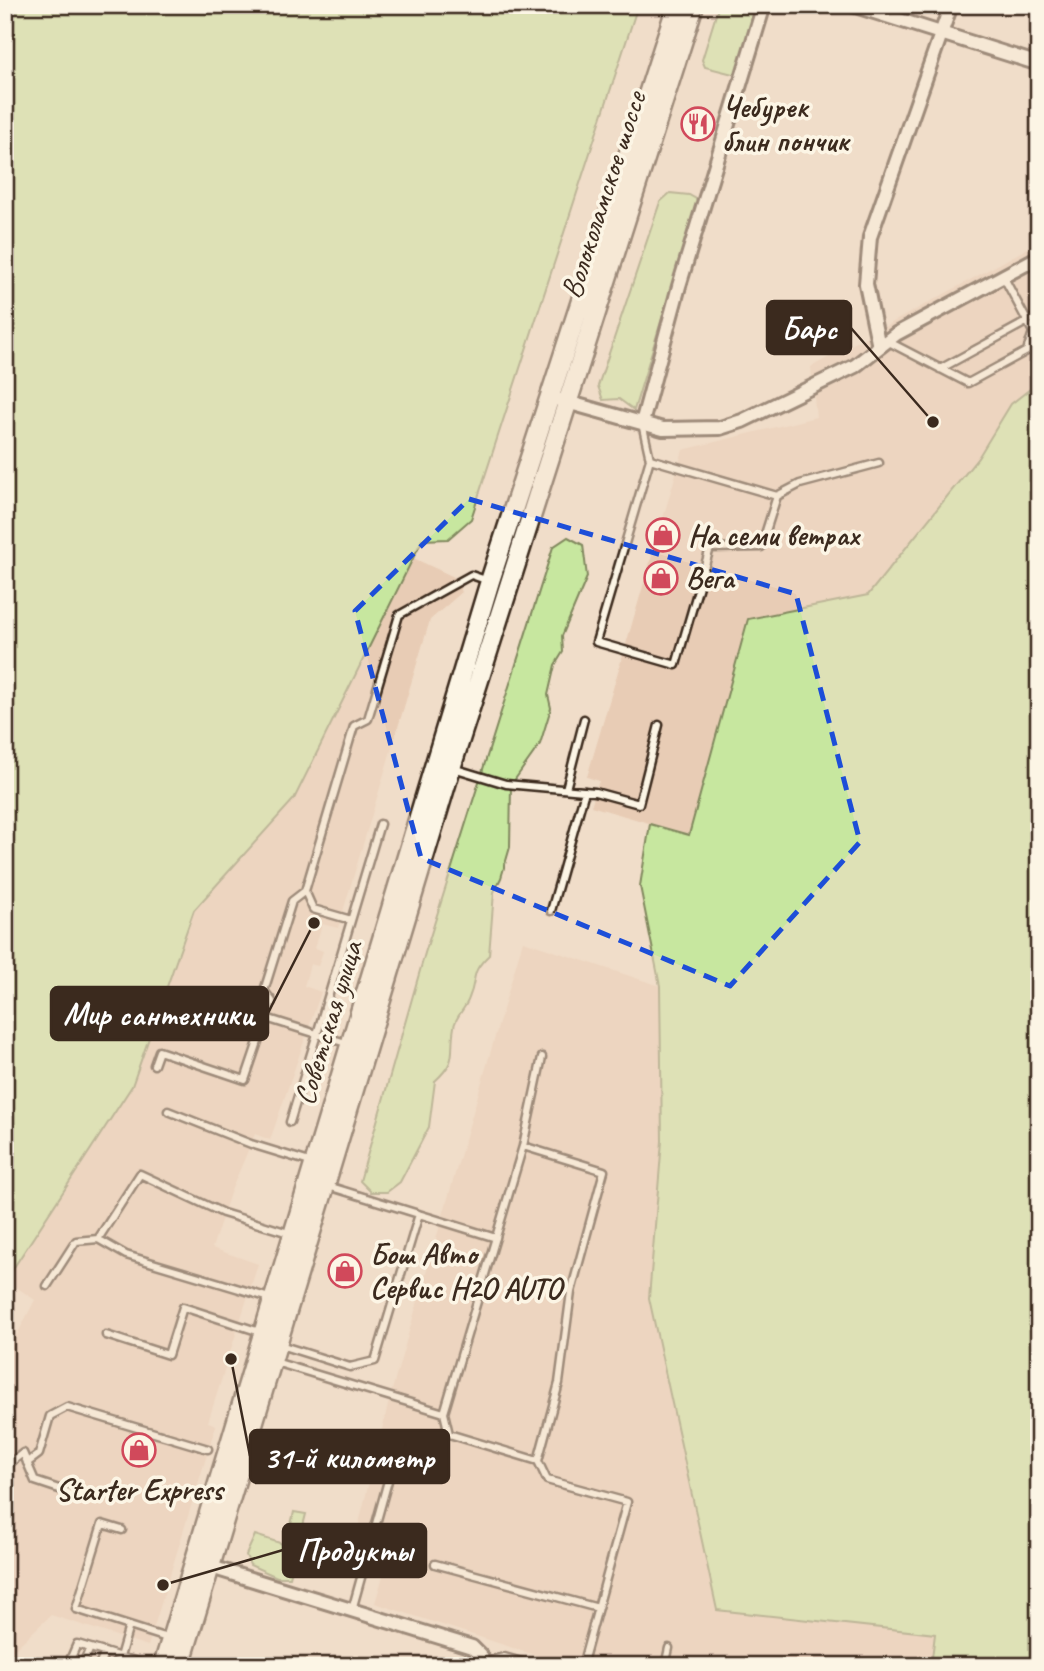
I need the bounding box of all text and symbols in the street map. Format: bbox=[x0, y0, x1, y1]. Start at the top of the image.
street label: Волоколамское шоссе bbox=[552, 85, 655, 303]
place label: Чебурек блин пончик bbox=[722, 88, 851, 160]
restaurant icon: Чебурек блин пончик bbox=[679, 105, 717, 143]
callout: Барс bbox=[767, 301, 851, 354]
text: Барс bbox=[781, 308, 838, 349]
shop icon: На семи ветрах bbox=[644, 516, 682, 554]
place label: На семи ветрах bbox=[688, 516, 861, 554]
shop icon: Вега bbox=[642, 559, 680, 597]
place label: Вега bbox=[686, 559, 736, 597]
street label: Советская улица bbox=[285, 935, 371, 1109]
callout: Мир сантехники bbox=[51, 987, 268, 1040]
text: Мир сантехники bbox=[63, 994, 256, 1035]
place label: Бош Авто Сервис H2O AUTO bbox=[370, 1235, 565, 1307]
shop icon: Бош Авто Сервис H2O AUTO bbox=[326, 1252, 364, 1290]
callout: 31-й километр bbox=[250, 1430, 449, 1483]
shop icon: Starter Express bbox=[120, 1431, 158, 1469]
text: 31-й километр bbox=[264, 1437, 436, 1478]
place label: Starter Express bbox=[55, 1471, 226, 1509]
callout: Продукты bbox=[283, 1524, 426, 1577]
text: Продукты bbox=[297, 1530, 415, 1571]

